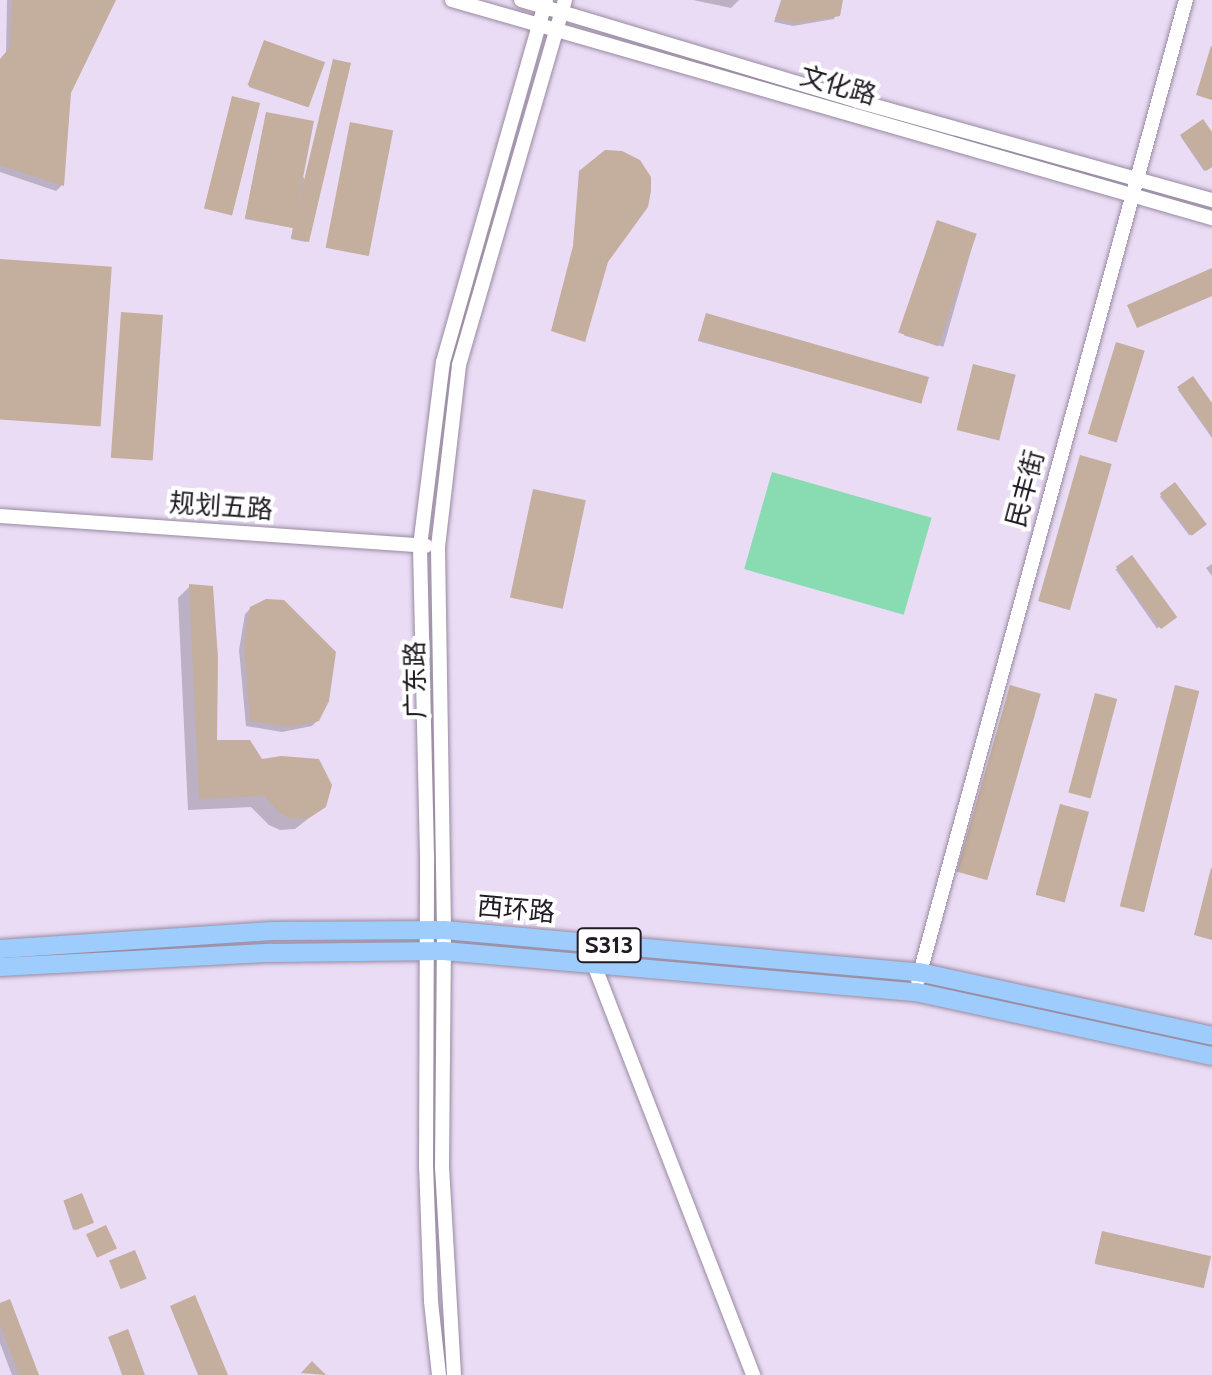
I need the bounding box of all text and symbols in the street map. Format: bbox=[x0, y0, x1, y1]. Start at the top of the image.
street label: 文化路 bbox=[796, 60, 880, 112]
street label: 民丰街 bbox=[1001, 447, 1051, 531]
street label: 规划五路 bbox=[168, 488, 274, 526]
street label: 广东路 bbox=[400, 641, 432, 719]
street label: 西环路 bbox=[476, 891, 556, 929]
road number: S313 bbox=[575, 925, 643, 965]

